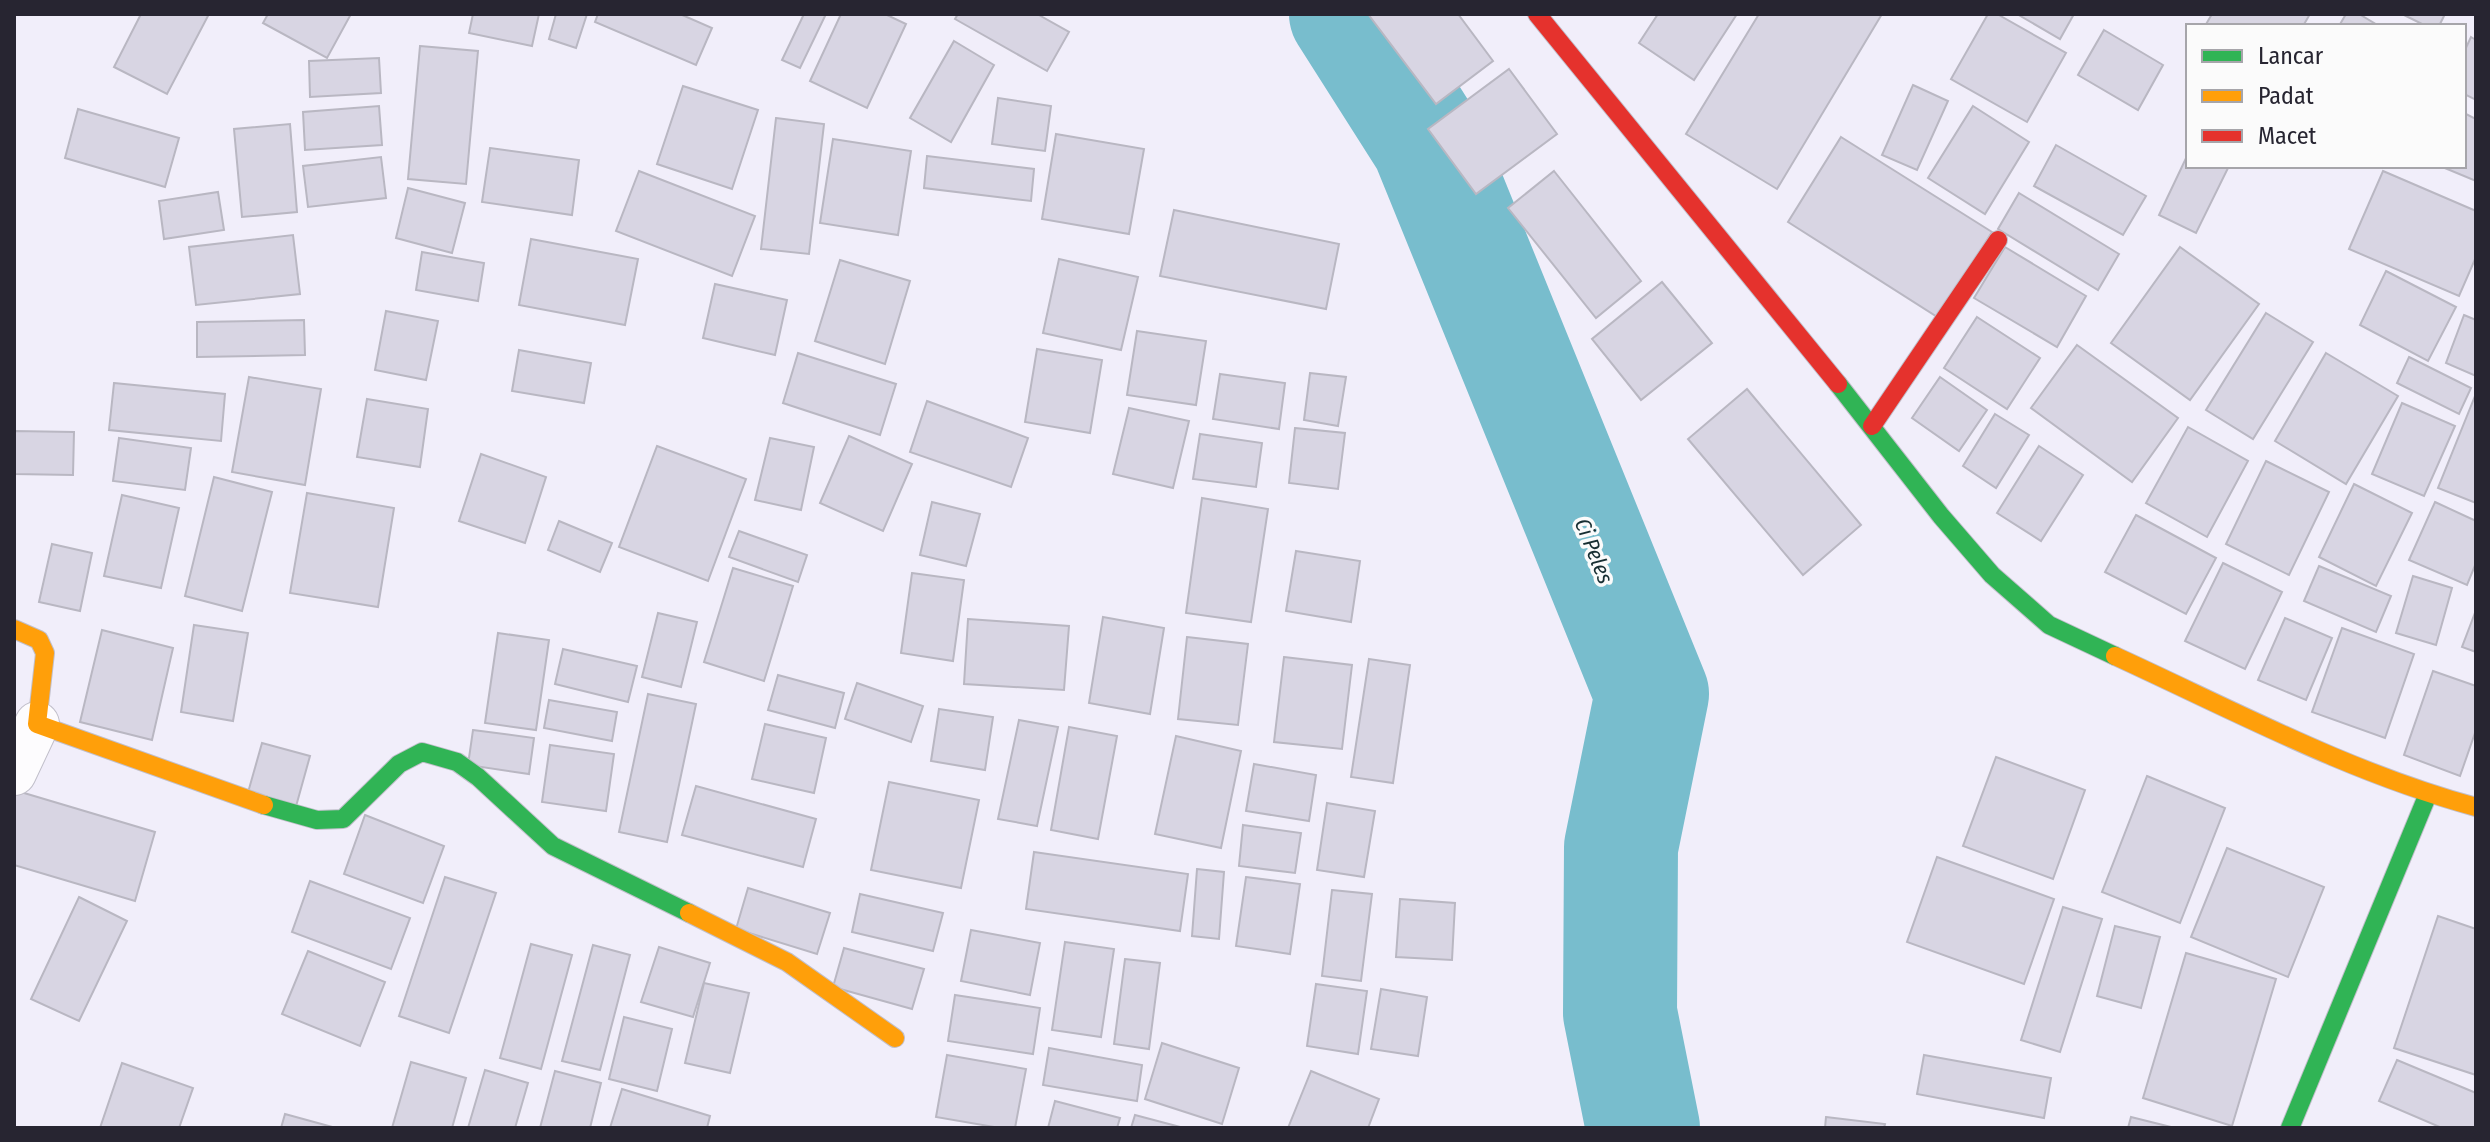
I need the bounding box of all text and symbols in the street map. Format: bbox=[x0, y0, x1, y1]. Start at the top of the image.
legend bbox=[2186, 24, 2466, 168]
text: Lancar bbox=[2258, 42, 2324, 70]
text: Padat bbox=[2258, 82, 2314, 110]
text: Macet bbox=[2258, 122, 2316, 150]
water label: Ci Peles bbox=[1569, 514, 1619, 588]

